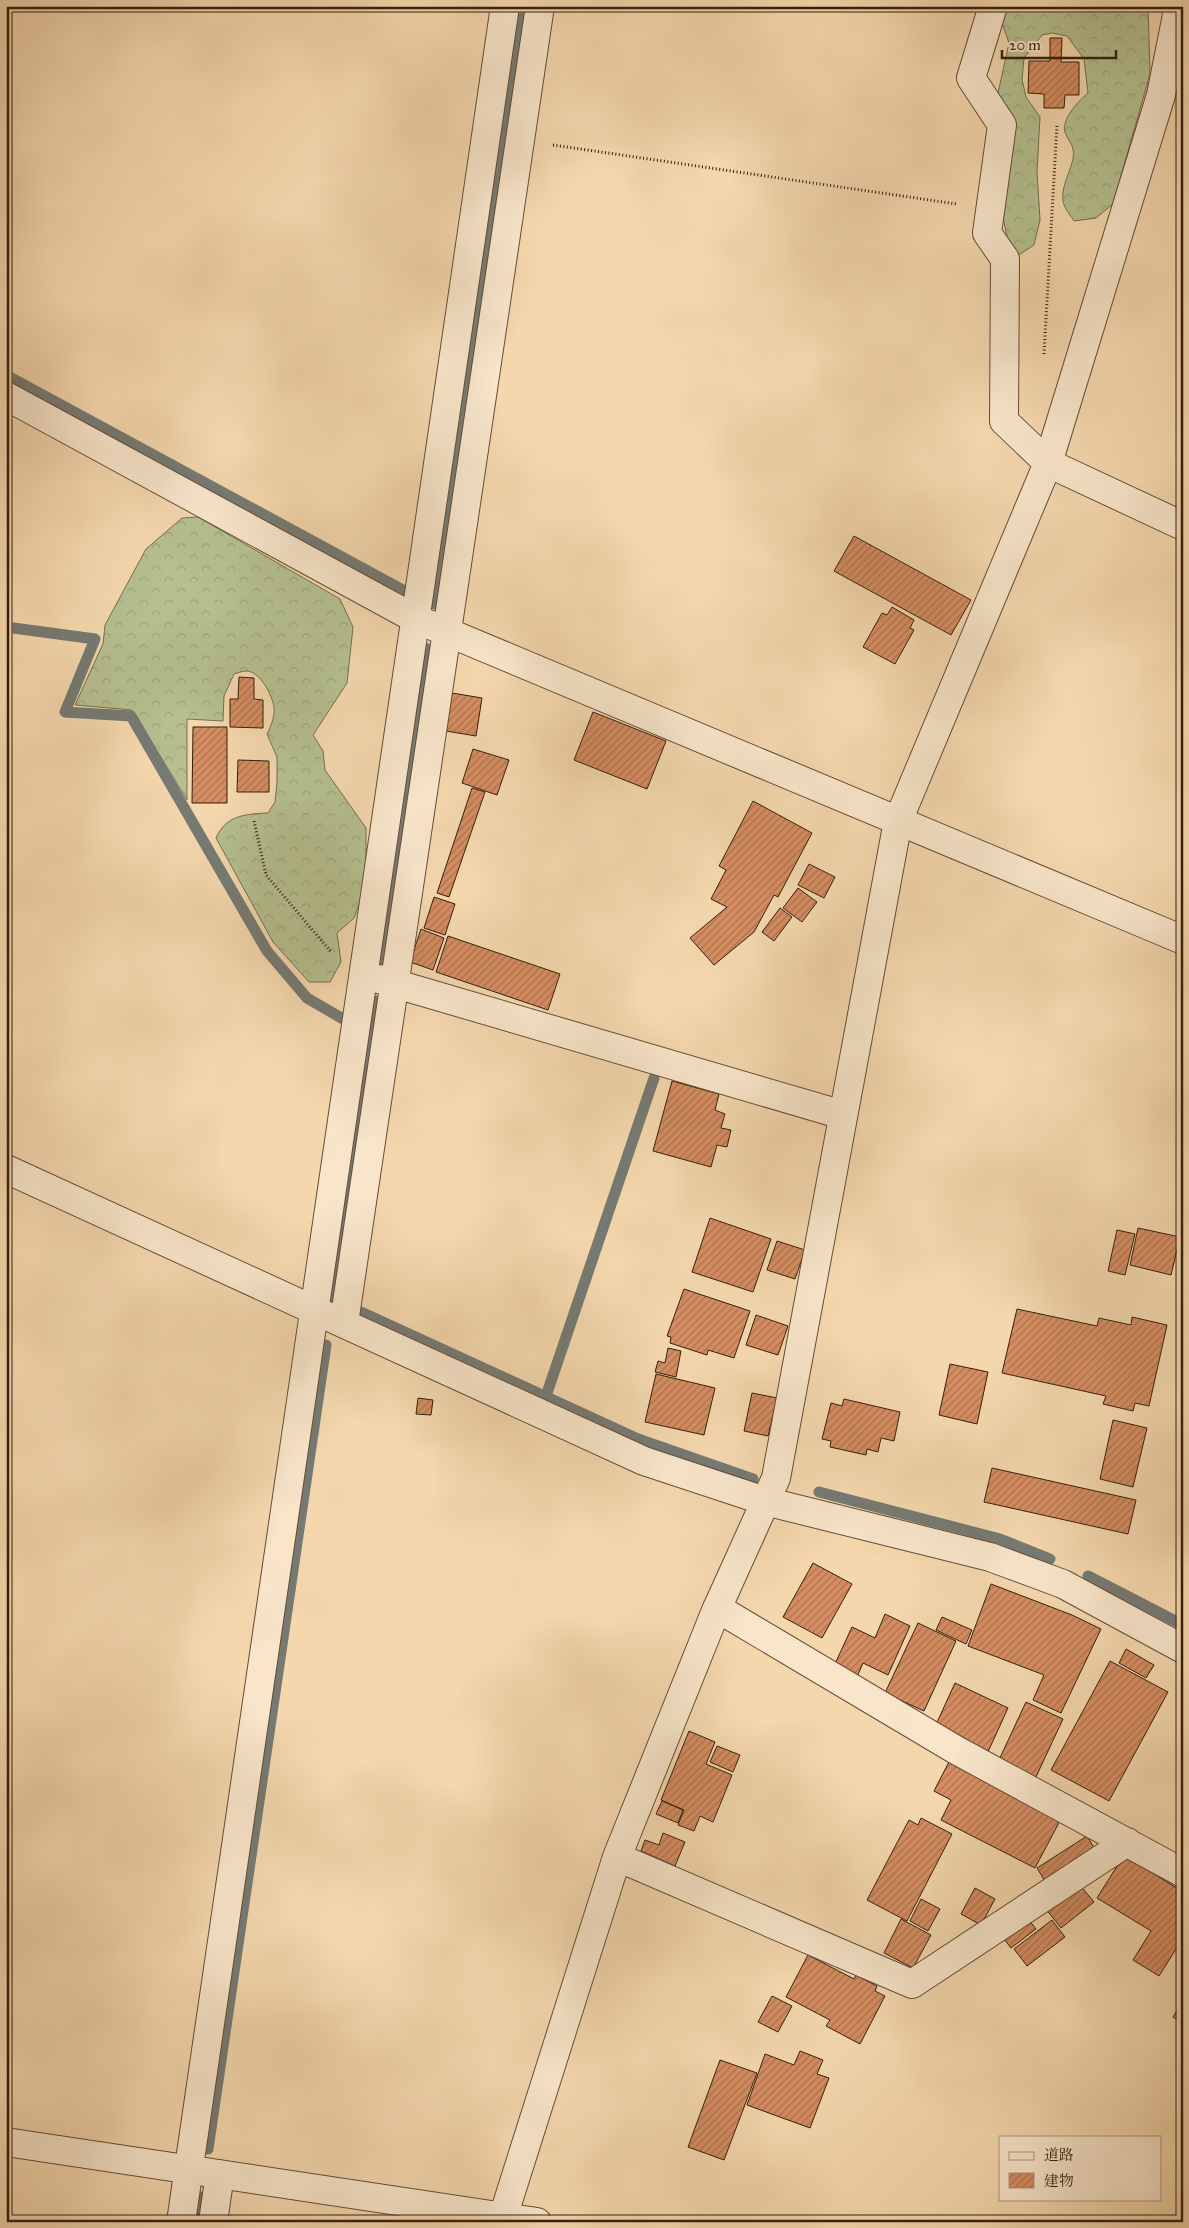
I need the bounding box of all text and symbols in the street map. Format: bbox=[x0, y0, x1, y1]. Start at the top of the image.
scale bar bbox=[1002, 28, 1115, 60]
text: 20 m bbox=[1009, 36, 1041, 54]
legend bbox=[999, 2136, 1162, 2200]
text: 道路 bbox=[1044, 2146, 1074, 2164]
text: 建物 bbox=[1044, 2172, 1074, 2190]

